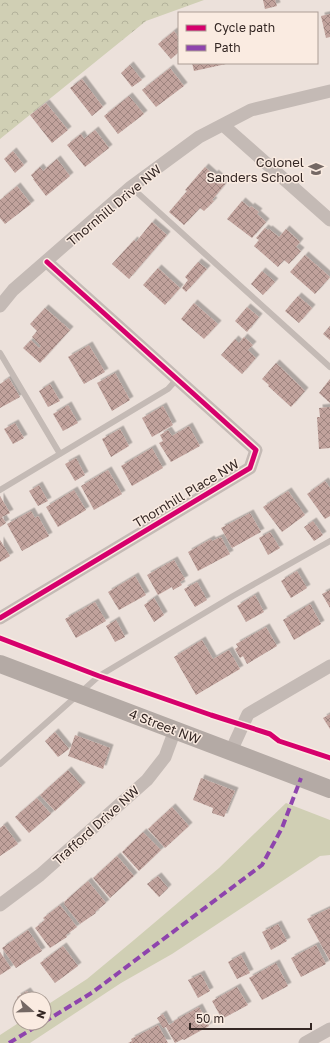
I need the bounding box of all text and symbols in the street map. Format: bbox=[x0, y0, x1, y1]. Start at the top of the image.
legend bbox=[178, 12, 318, 64]
text: Cycle path bbox=[214, 20, 275, 35]
text: Path bbox=[214, 40, 241, 55]
place label: Colonel Sanders School bbox=[206, 154, 304, 185]
school or university icon: Colonel Sanders School bbox=[307, 160, 325, 178]
street label: Thornhill Drive NW bbox=[64, 161, 165, 249]
street label: Thornhill Place NW bbox=[130, 455, 242, 531]
street label: 4 Street NW bbox=[127, 705, 203, 747]
street label: Trafford Drive NW bbox=[50, 782, 143, 868]
north arrow bbox=[12, 991, 52, 1031]
scale bar bbox=[190, 1005, 311, 1031]
text: N bbox=[34, 1008, 49, 1021]
text: 50 m bbox=[196, 1011, 224, 1026]

